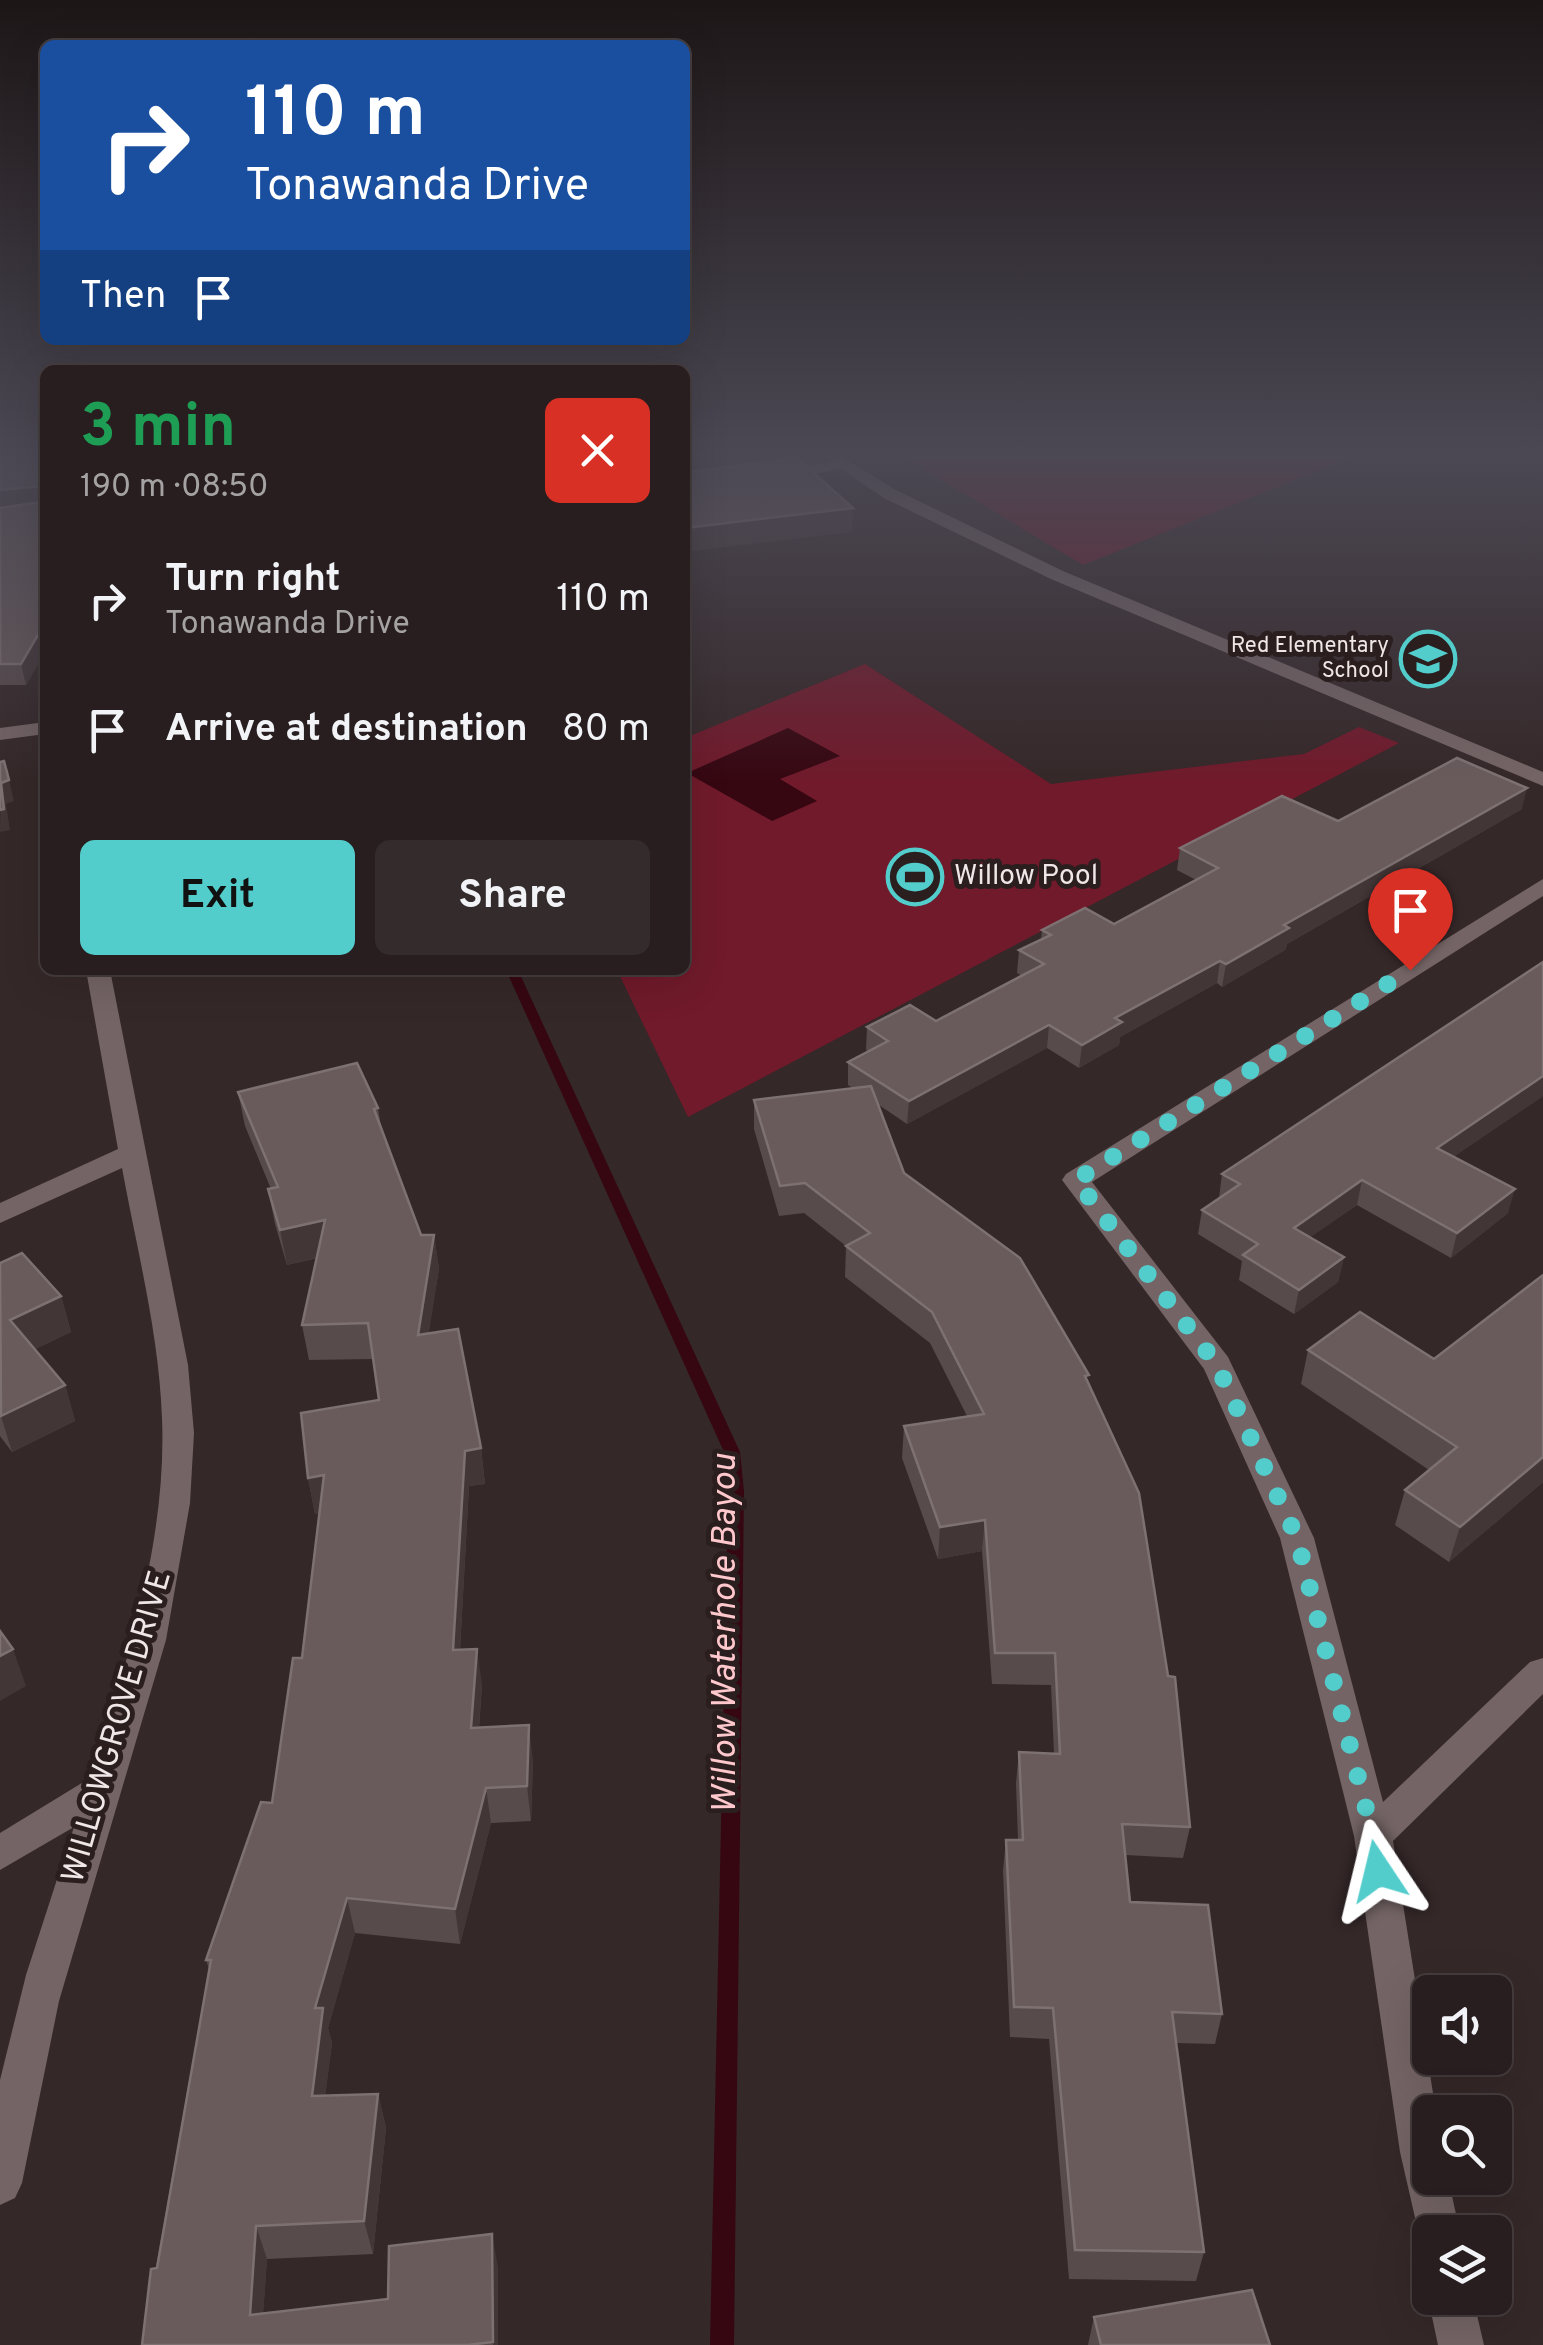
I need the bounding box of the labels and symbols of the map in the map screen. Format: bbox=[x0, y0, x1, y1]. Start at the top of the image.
school or university icon: Red Elementary School bbox=[1398, 629, 1458, 689]
place label: Red Elementary School bbox=[1231, 633, 1389, 685]
sports icon: Willow Pool bbox=[885, 847, 945, 907]
place label: Willow Pool bbox=[954, 859, 1098, 895]
pin bbox=[1368, 868, 1453, 971]
water label: Willow Waterhole Bayou bbox=[704, 1453, 748, 1814]
street label: WILLOWGROVE DRIVE bbox=[54, 1566, 182, 1888]
position arrow bbox=[1326, 1819, 1430, 1923]

